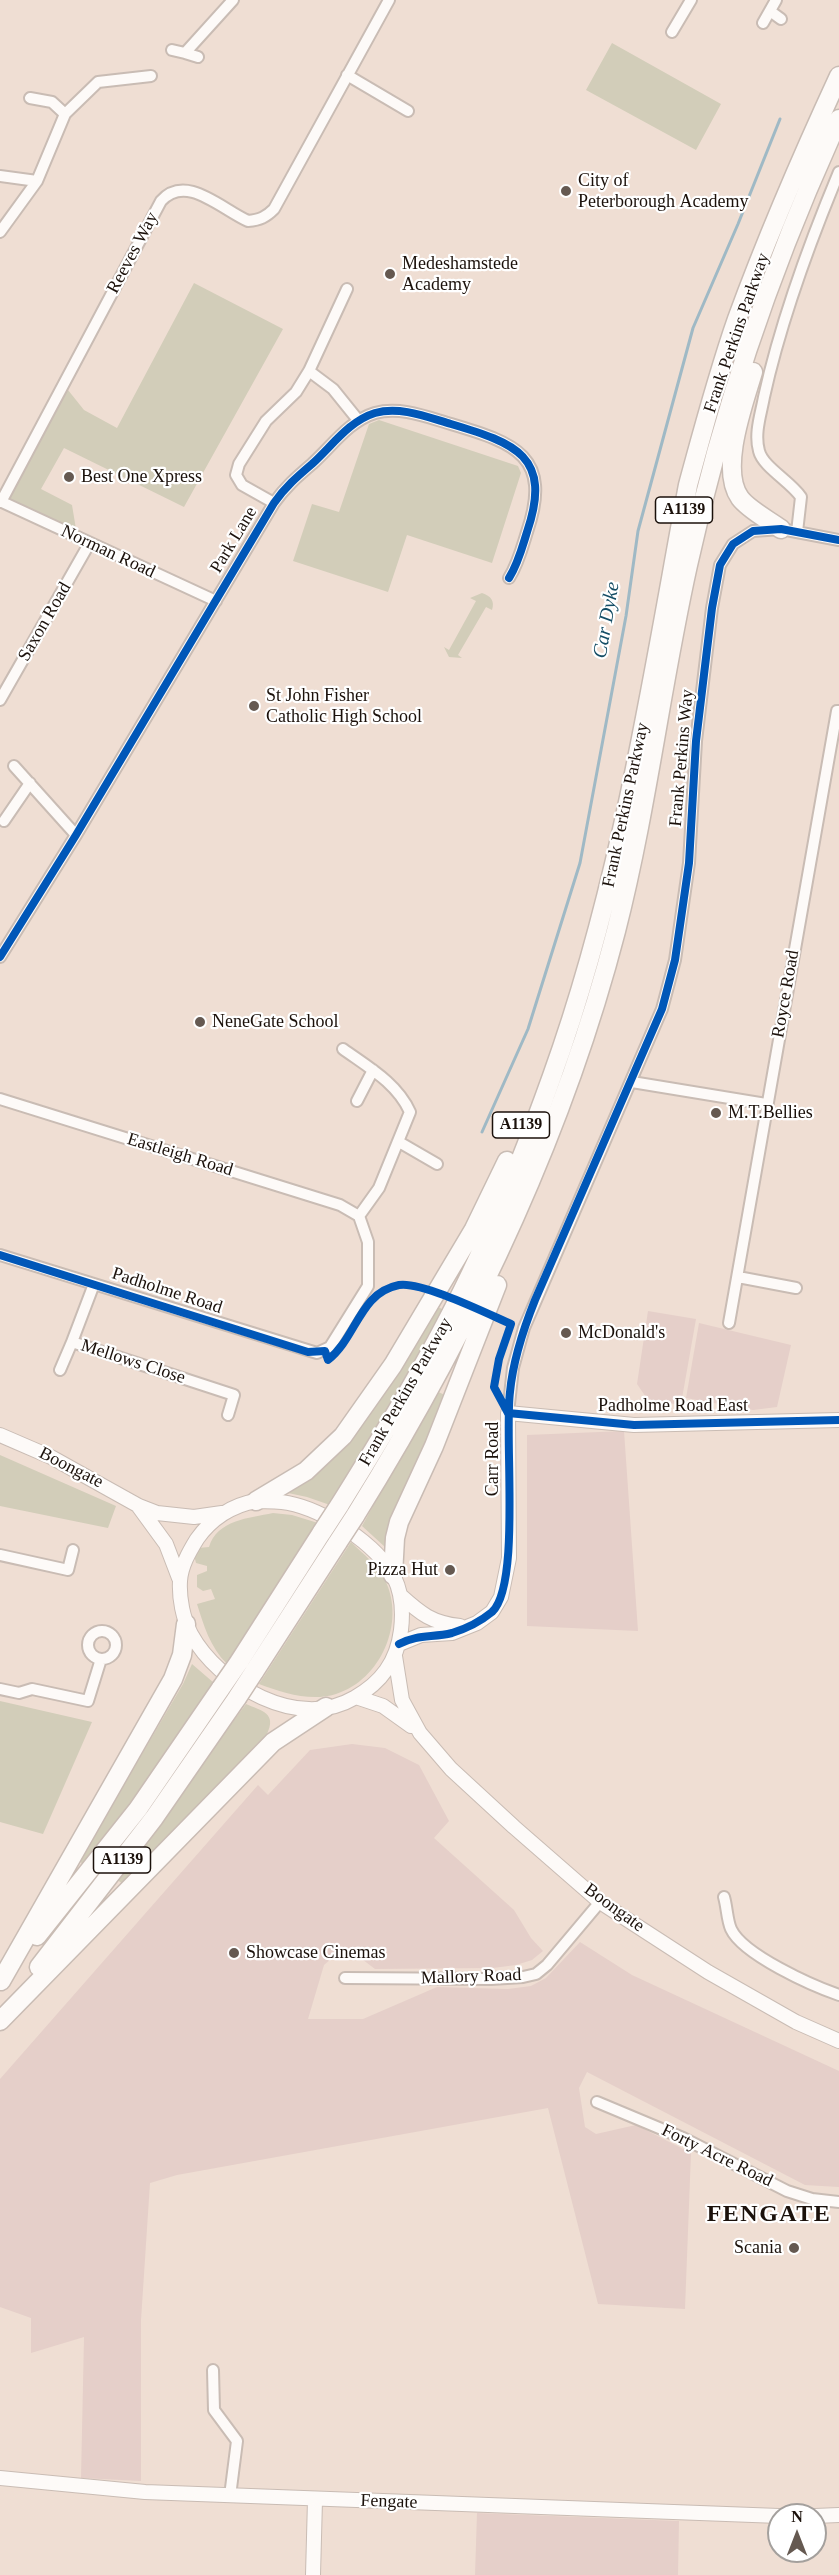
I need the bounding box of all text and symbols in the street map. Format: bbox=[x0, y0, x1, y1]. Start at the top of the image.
place label: City of Peterborough Academy bbox=[578, 170, 748, 213]
marker: City of Peterborough Academy bbox=[559, 184, 573, 198]
street label: Reeves Way bbox=[103, 209, 163, 297]
street label: Frank Perkins Parkway bbox=[699, 250, 775, 416]
place label: Medeshamstede Academy bbox=[402, 253, 518, 296]
marker: Medeshamstede Academy bbox=[383, 267, 397, 281]
place label: Best One Xpress bbox=[81, 466, 202, 488]
marker: Best One Xpress bbox=[62, 470, 76, 484]
road number: A1139 bbox=[656, 497, 712, 523]
street label: Park Lane bbox=[206, 503, 262, 577]
street label: Norman Road bbox=[57, 521, 159, 583]
street label: Saxon Road bbox=[14, 579, 76, 665]
water label: Car Dyke bbox=[588, 580, 626, 660]
place label: St John Fisher Catholic High School bbox=[266, 685, 422, 728]
street label: Frank Perkins Way bbox=[665, 689, 699, 827]
marker: St John Fisher Catholic High School bbox=[247, 699, 261, 713]
street label: Frank Perkins Parkway bbox=[598, 721, 654, 889]
street label: Royce Road bbox=[768, 949, 804, 1039]
place label: NeneGate School bbox=[212, 1011, 338, 1033]
marker: NeneGate School bbox=[193, 1015, 207, 1029]
place label: M.T.Bellies bbox=[728, 1102, 813, 1124]
marker: M.T.Bellies bbox=[709, 1106, 723, 1120]
road number: A1139 bbox=[492, 1112, 550, 1138]
street label: Eastleigh Road bbox=[124, 1129, 236, 1181]
street label: Padholme Road bbox=[109, 1263, 225, 1319]
street label: Frank Perkins Parkway bbox=[355, 1314, 457, 1470]
place label: McDonald's bbox=[578, 1322, 665, 1344]
marker: McDonald's bbox=[559, 1326, 573, 1340]
street label: Mellows Close bbox=[78, 1335, 188, 1389]
street label: Padholme Road East bbox=[598, 1395, 748, 1417]
street label: Carr Road bbox=[482, 1422, 504, 1496]
street label: Boongate bbox=[35, 1443, 107, 1493]
place label: Pizza Hut bbox=[368, 1559, 438, 1581]
marker: Pizza Hut bbox=[443, 1563, 457, 1577]
road number: A1139 bbox=[94, 1847, 150, 1873]
street label: Boongate bbox=[580, 1879, 648, 1937]
place label: Showcase Cinemas bbox=[246, 1942, 385, 1964]
marker: Showcase Cinemas bbox=[227, 1946, 241, 1960]
street label: Mallory Road bbox=[420, 1964, 522, 1990]
street label: Forty Acre Road bbox=[658, 2120, 776, 2192]
district label: FENGATE bbox=[707, 2201, 831, 2229]
place label: Scania bbox=[734, 2237, 782, 2259]
marker: Scania bbox=[787, 2241, 801, 2255]
street label: Fengate bbox=[360, 2490, 418, 2514]
north arrow bbox=[767, 2503, 827, 2563]
text: N bbox=[791, 2508, 803, 2525]

